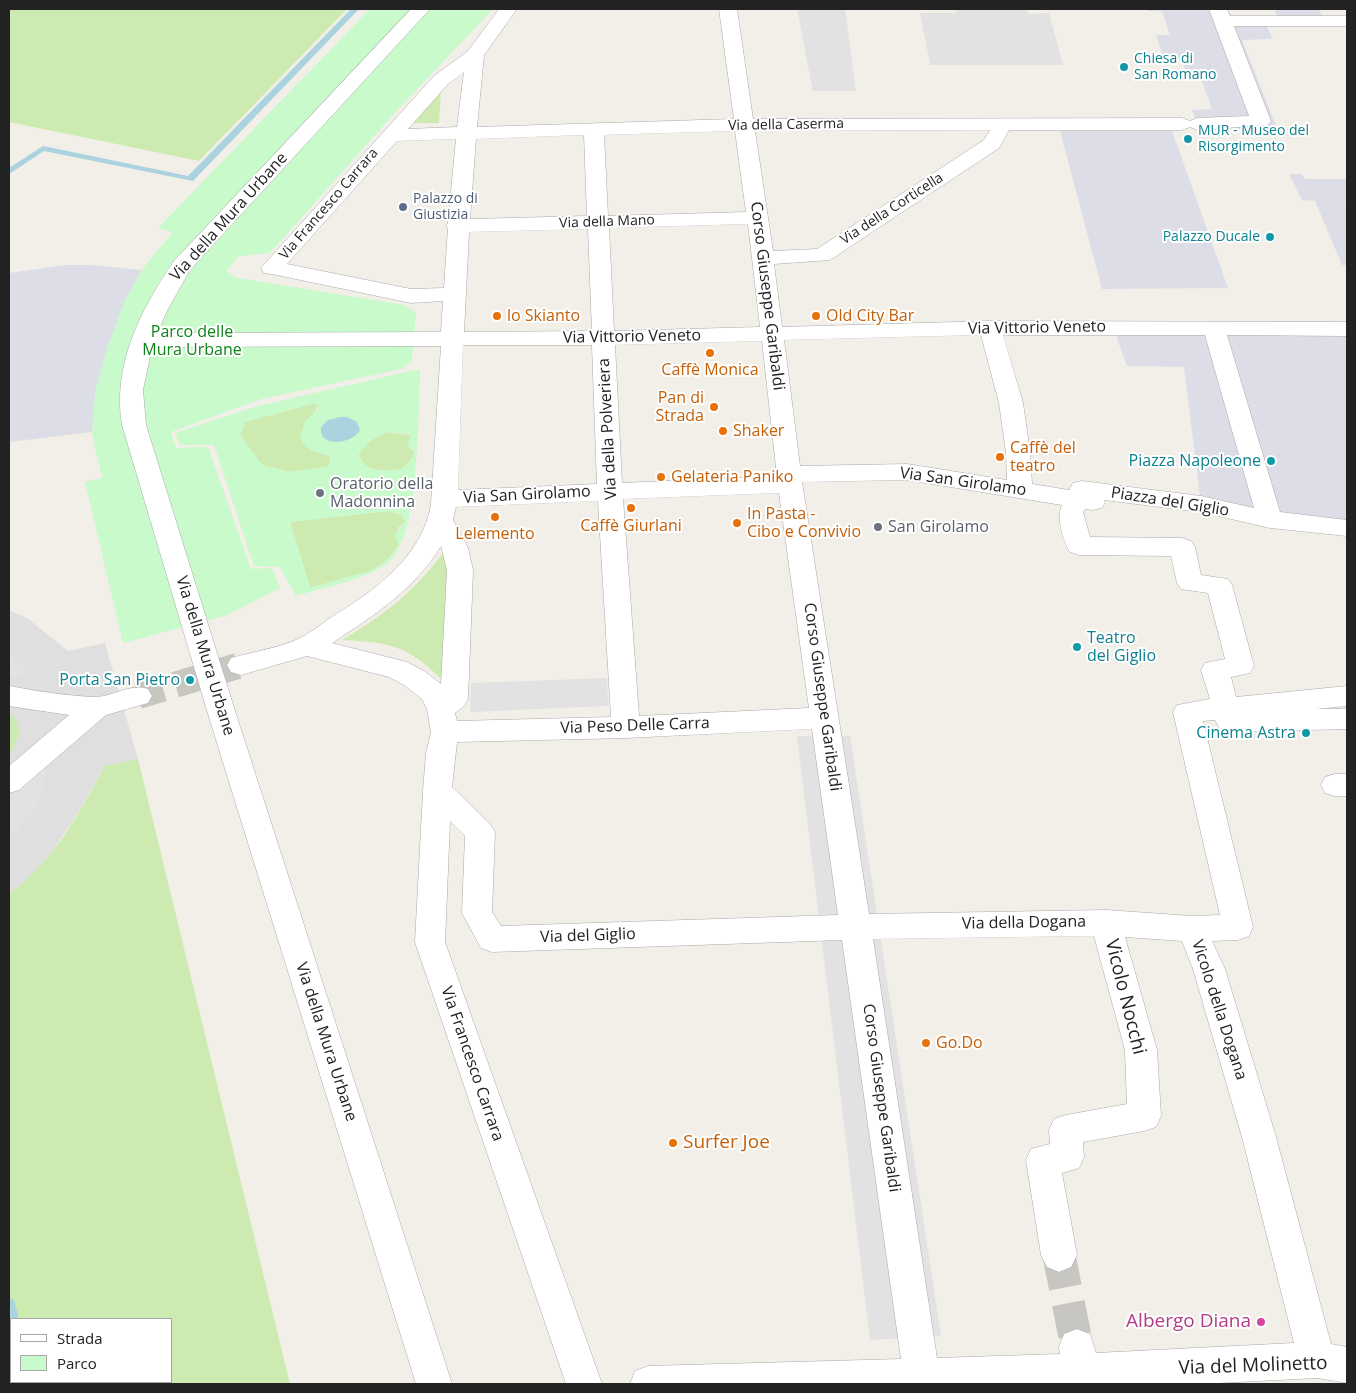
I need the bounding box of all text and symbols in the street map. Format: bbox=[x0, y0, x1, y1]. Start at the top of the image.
place label: Chiesa di San Romano bbox=[1134, 51, 1216, 84]
marker: Chiesa di San Romano bbox=[1118, 61, 1130, 73]
street label: Via della Caserma bbox=[728, 116, 844, 134]
place label: MUR - Museo del Risorgimento bbox=[1198, 123, 1309, 156]
marker: MUR - Museo del Risorgimento bbox=[1182, 133, 1194, 145]
street label: Via Francesco Carrara bbox=[276, 145, 382, 263]
street label: Via della Mura Urbane bbox=[166, 149, 292, 285]
street label: Via della Corticella bbox=[837, 170, 947, 248]
place label: Palazzo di Giustizia bbox=[413, 191, 478, 223]
street label: Corso Giuseppe Garibaldi bbox=[746, 200, 788, 392]
marker: Palazzo di Giustizia bbox=[397, 201, 409, 213]
street label: Via della Mano bbox=[559, 212, 655, 232]
place label: Palazzo Ducale bbox=[1163, 229, 1260, 245]
marker: Palazzo Ducale bbox=[1264, 231, 1276, 243]
place label: lo Skianto bbox=[507, 306, 580, 326]
place label: Old City Bar bbox=[826, 306, 914, 326]
marker: lo Skianto bbox=[491, 310, 503, 322]
marker: Old City Bar bbox=[810, 310, 822, 322]
street label: Via Vittorio Veneto bbox=[968, 317, 1106, 339]
park label: Parco delle Mura Urbane bbox=[142, 322, 242, 360]
street label: Via Vittorio Veneto bbox=[563, 326, 701, 348]
marker: Caffè Monica bbox=[704, 347, 716, 359]
street label: Via della Polveriera bbox=[595, 358, 621, 500]
place label: Caffè Monica bbox=[661, 360, 759, 380]
place label: Pan di Strada bbox=[655, 388, 704, 426]
marker: Pan di Strada bbox=[708, 401, 720, 413]
place label: Shaker bbox=[733, 421, 784, 441]
marker: Shaker bbox=[717, 425, 729, 437]
place label: Caffè del teatro bbox=[1010, 438, 1076, 476]
marker: Caffè del teatro bbox=[994, 451, 1006, 463]
place label: Piazza Napoleone bbox=[1129, 451, 1261, 471]
marker: Piazza Napoleone bbox=[1265, 455, 1277, 467]
street label: Via San Girolamo bbox=[899, 464, 1027, 500]
place label: Gelateria Paniko bbox=[671, 467, 793, 487]
marker: Gelateria Paniko bbox=[655, 471, 667, 483]
place label: Oratorio della Madonnina bbox=[330, 474, 433, 512]
street label: Via San Girolamo bbox=[463, 482, 591, 508]
street label: Piazza del Giglio bbox=[1109, 483, 1231, 521]
marker: Oratorio della Madonnina bbox=[314, 487, 326, 499]
marker: Caffè Giurlani bbox=[625, 502, 637, 514]
place label: In Pasta - Cibo e Convivio bbox=[747, 504, 861, 542]
marker: Lelemento bbox=[489, 511, 501, 523]
place label: Caffè Giurlani bbox=[580, 516, 682, 536]
marker: In Pasta - Cibo e Convivio bbox=[731, 517, 743, 529]
place label: San Girolamo bbox=[888, 517, 989, 537]
marker: San Girolamo bbox=[872, 521, 884, 533]
place label: Lelemento bbox=[455, 524, 535, 544]
street label: Via della Mura Urbane bbox=[172, 574, 238, 738]
street label: Corso Giuseppe Garibaldi bbox=[799, 602, 845, 792]
place label: Teatro del Giglio bbox=[1087, 628, 1156, 666]
marker: Teatro del Giglio bbox=[1071, 641, 1083, 653]
place label: Porta San Pietro bbox=[59, 670, 180, 690]
marker: Porta San Pietro bbox=[184, 674, 196, 686]
street label: Via Peso Delle Carra bbox=[560, 714, 710, 738]
place label: Cinema Astra bbox=[1196, 723, 1296, 743]
marker: Cinema Astra bbox=[1300, 727, 1312, 739]
street label: Via della Dogana bbox=[962, 912, 1086, 934]
street label: Via del Giglio bbox=[540, 925, 636, 947]
street label: Vicolo Nocchi bbox=[1100, 937, 1150, 1057]
street label: Vicolo della Dogana bbox=[1187, 938, 1251, 1082]
street label: Via della Mura Urbane bbox=[291, 960, 361, 1124]
street label: Via Francesco Carrara bbox=[437, 984, 507, 1144]
street label: Corso Giuseppe Garibaldi bbox=[858, 1003, 904, 1193]
place label: Go.Do bbox=[936, 1033, 983, 1053]
marker: Go.Do bbox=[920, 1037, 932, 1049]
place label: Surfer Joe bbox=[683, 1132, 770, 1154]
marker: Surfer Joe bbox=[667, 1137, 679, 1149]
place label: Albergo Diana bbox=[1126, 1311, 1251, 1333]
marker: Albergo Diana bbox=[1255, 1316, 1267, 1328]
legend bbox=[10, 1318, 172, 1383]
text: Strada bbox=[57, 1328, 103, 1348]
street label: Via del Molinetto bbox=[1178, 1352, 1328, 1380]
text: Parco bbox=[57, 1353, 97, 1373]

